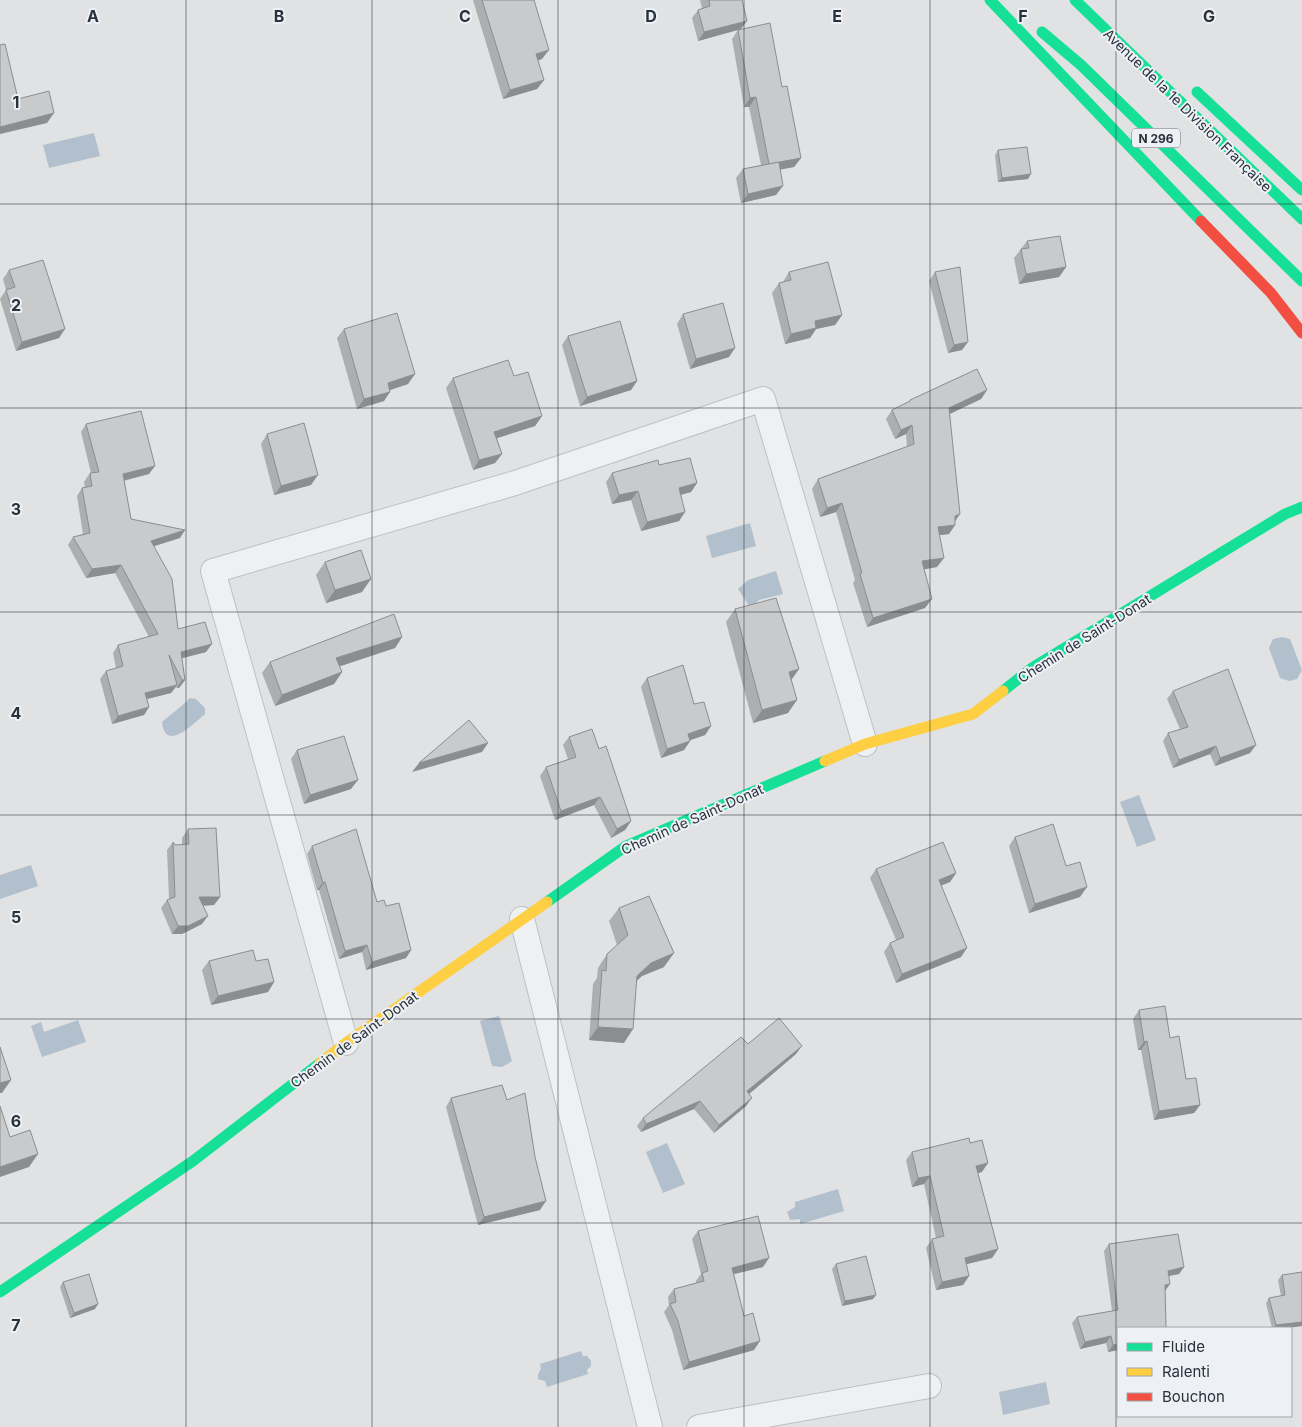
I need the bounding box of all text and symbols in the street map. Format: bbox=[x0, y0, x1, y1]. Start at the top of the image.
text: A bbox=[87, 6, 99, 26]
text: B bbox=[274, 6, 284, 26]
text: C bbox=[459, 6, 471, 26]
text: D bbox=[645, 6, 657, 26]
text: E bbox=[832, 6, 842, 26]
text: F bbox=[1018, 6, 1028, 26]
text: G bbox=[1203, 6, 1215, 26]
street label: Avenue de la 1e Division Française bbox=[1100, 25, 1276, 195]
text: 1 bbox=[13, 92, 19, 112]
road number: N 296 bbox=[1132, 128, 1180, 148]
text: 2 bbox=[11, 295, 21, 315]
text: 3 bbox=[11, 499, 21, 519]
street label: Chemin de Saint-Donat bbox=[1014, 590, 1154, 686]
text: 4 bbox=[11, 703, 22, 723]
street label: Chemin de Saint-Donat bbox=[618, 780, 766, 858]
text: 5 bbox=[11, 907, 21, 927]
street label: Chemin de Saint-Donat bbox=[287, 987, 421, 1091]
text: 6 bbox=[11, 1111, 21, 1131]
text: 7 bbox=[11, 1315, 21, 1335]
legend bbox=[1117, 1327, 1292, 1417]
text: Fluide bbox=[1162, 1337, 1205, 1356]
text: Ralenti bbox=[1162, 1362, 1210, 1381]
text: Bouchon bbox=[1162, 1387, 1225, 1406]

